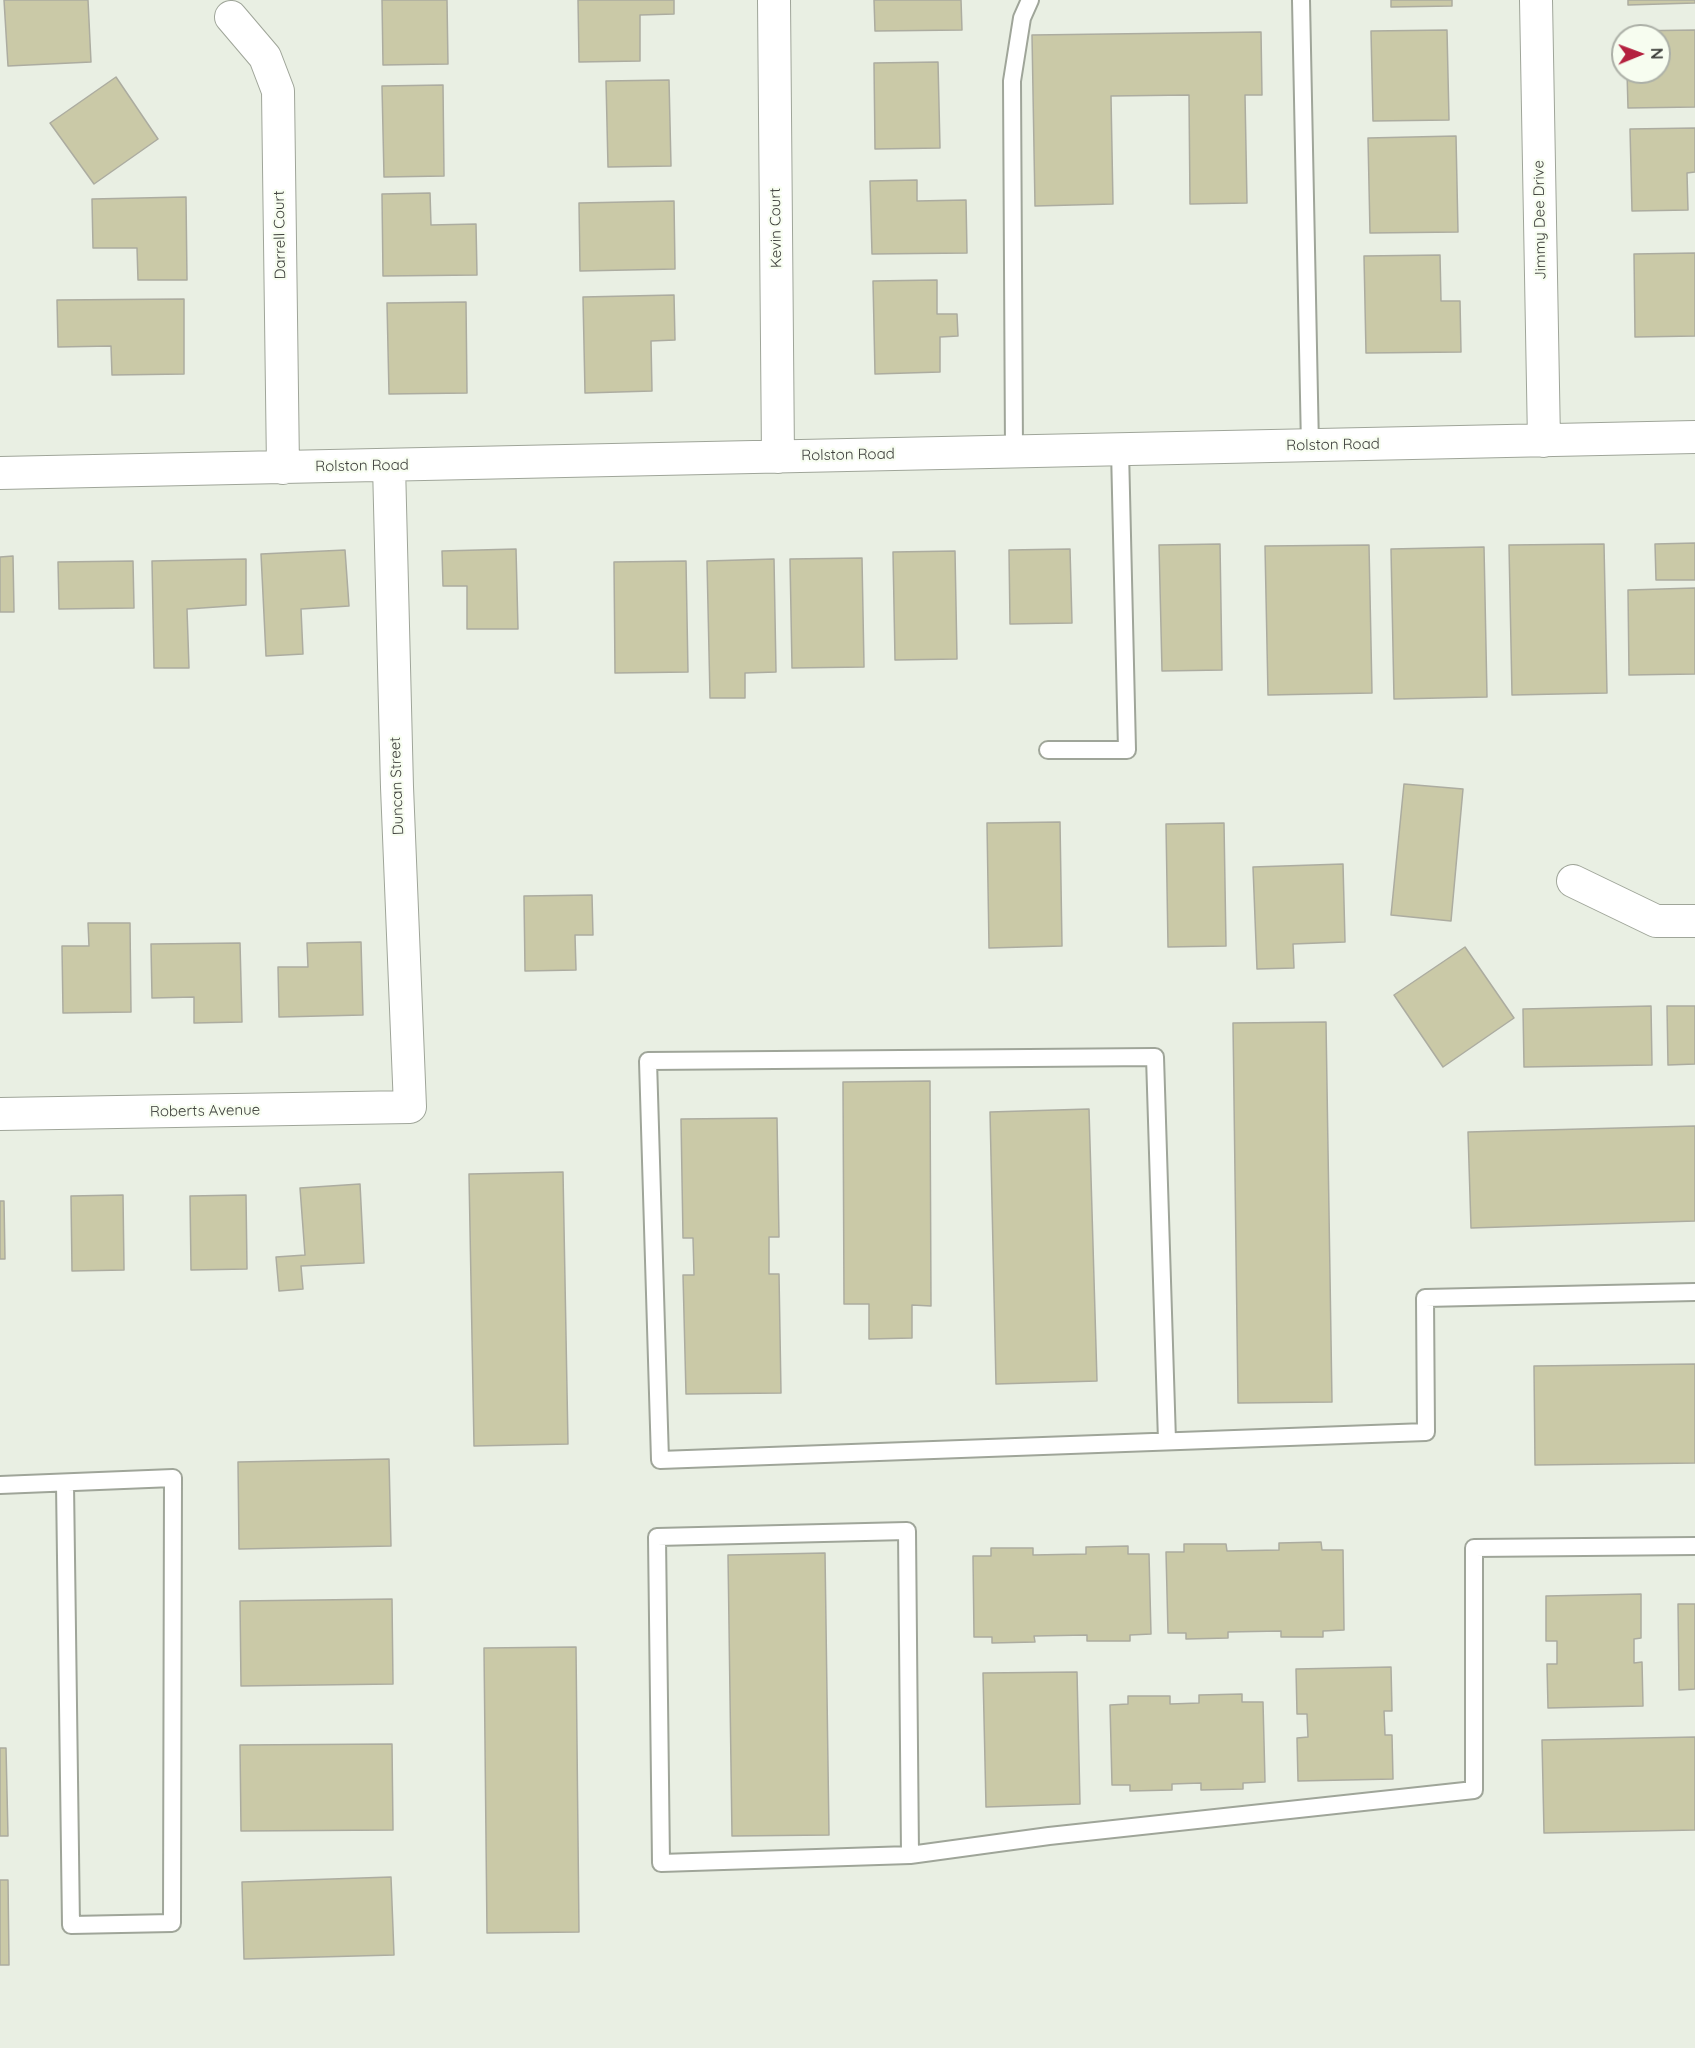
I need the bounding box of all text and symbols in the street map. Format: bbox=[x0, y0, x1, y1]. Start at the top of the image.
north arrow bbox=[1611, 24, 1671, 84]
text: N bbox=[1647, 48, 1667, 60]
street label: Jimmy Dee Drive bbox=[1530, 160, 1550, 280]
street label: Kevin Court bbox=[766, 188, 786, 268]
street label: Darrell Court bbox=[270, 190, 290, 280]
street label: Rolston Road bbox=[1286, 435, 1380, 455]
street label: Rolston Road bbox=[801, 445, 895, 465]
street label: Rolston Road bbox=[315, 456, 409, 476]
street label: Duncan Street bbox=[386, 736, 408, 836]
street label: Roberts Avenue bbox=[150, 1101, 260, 1121]

